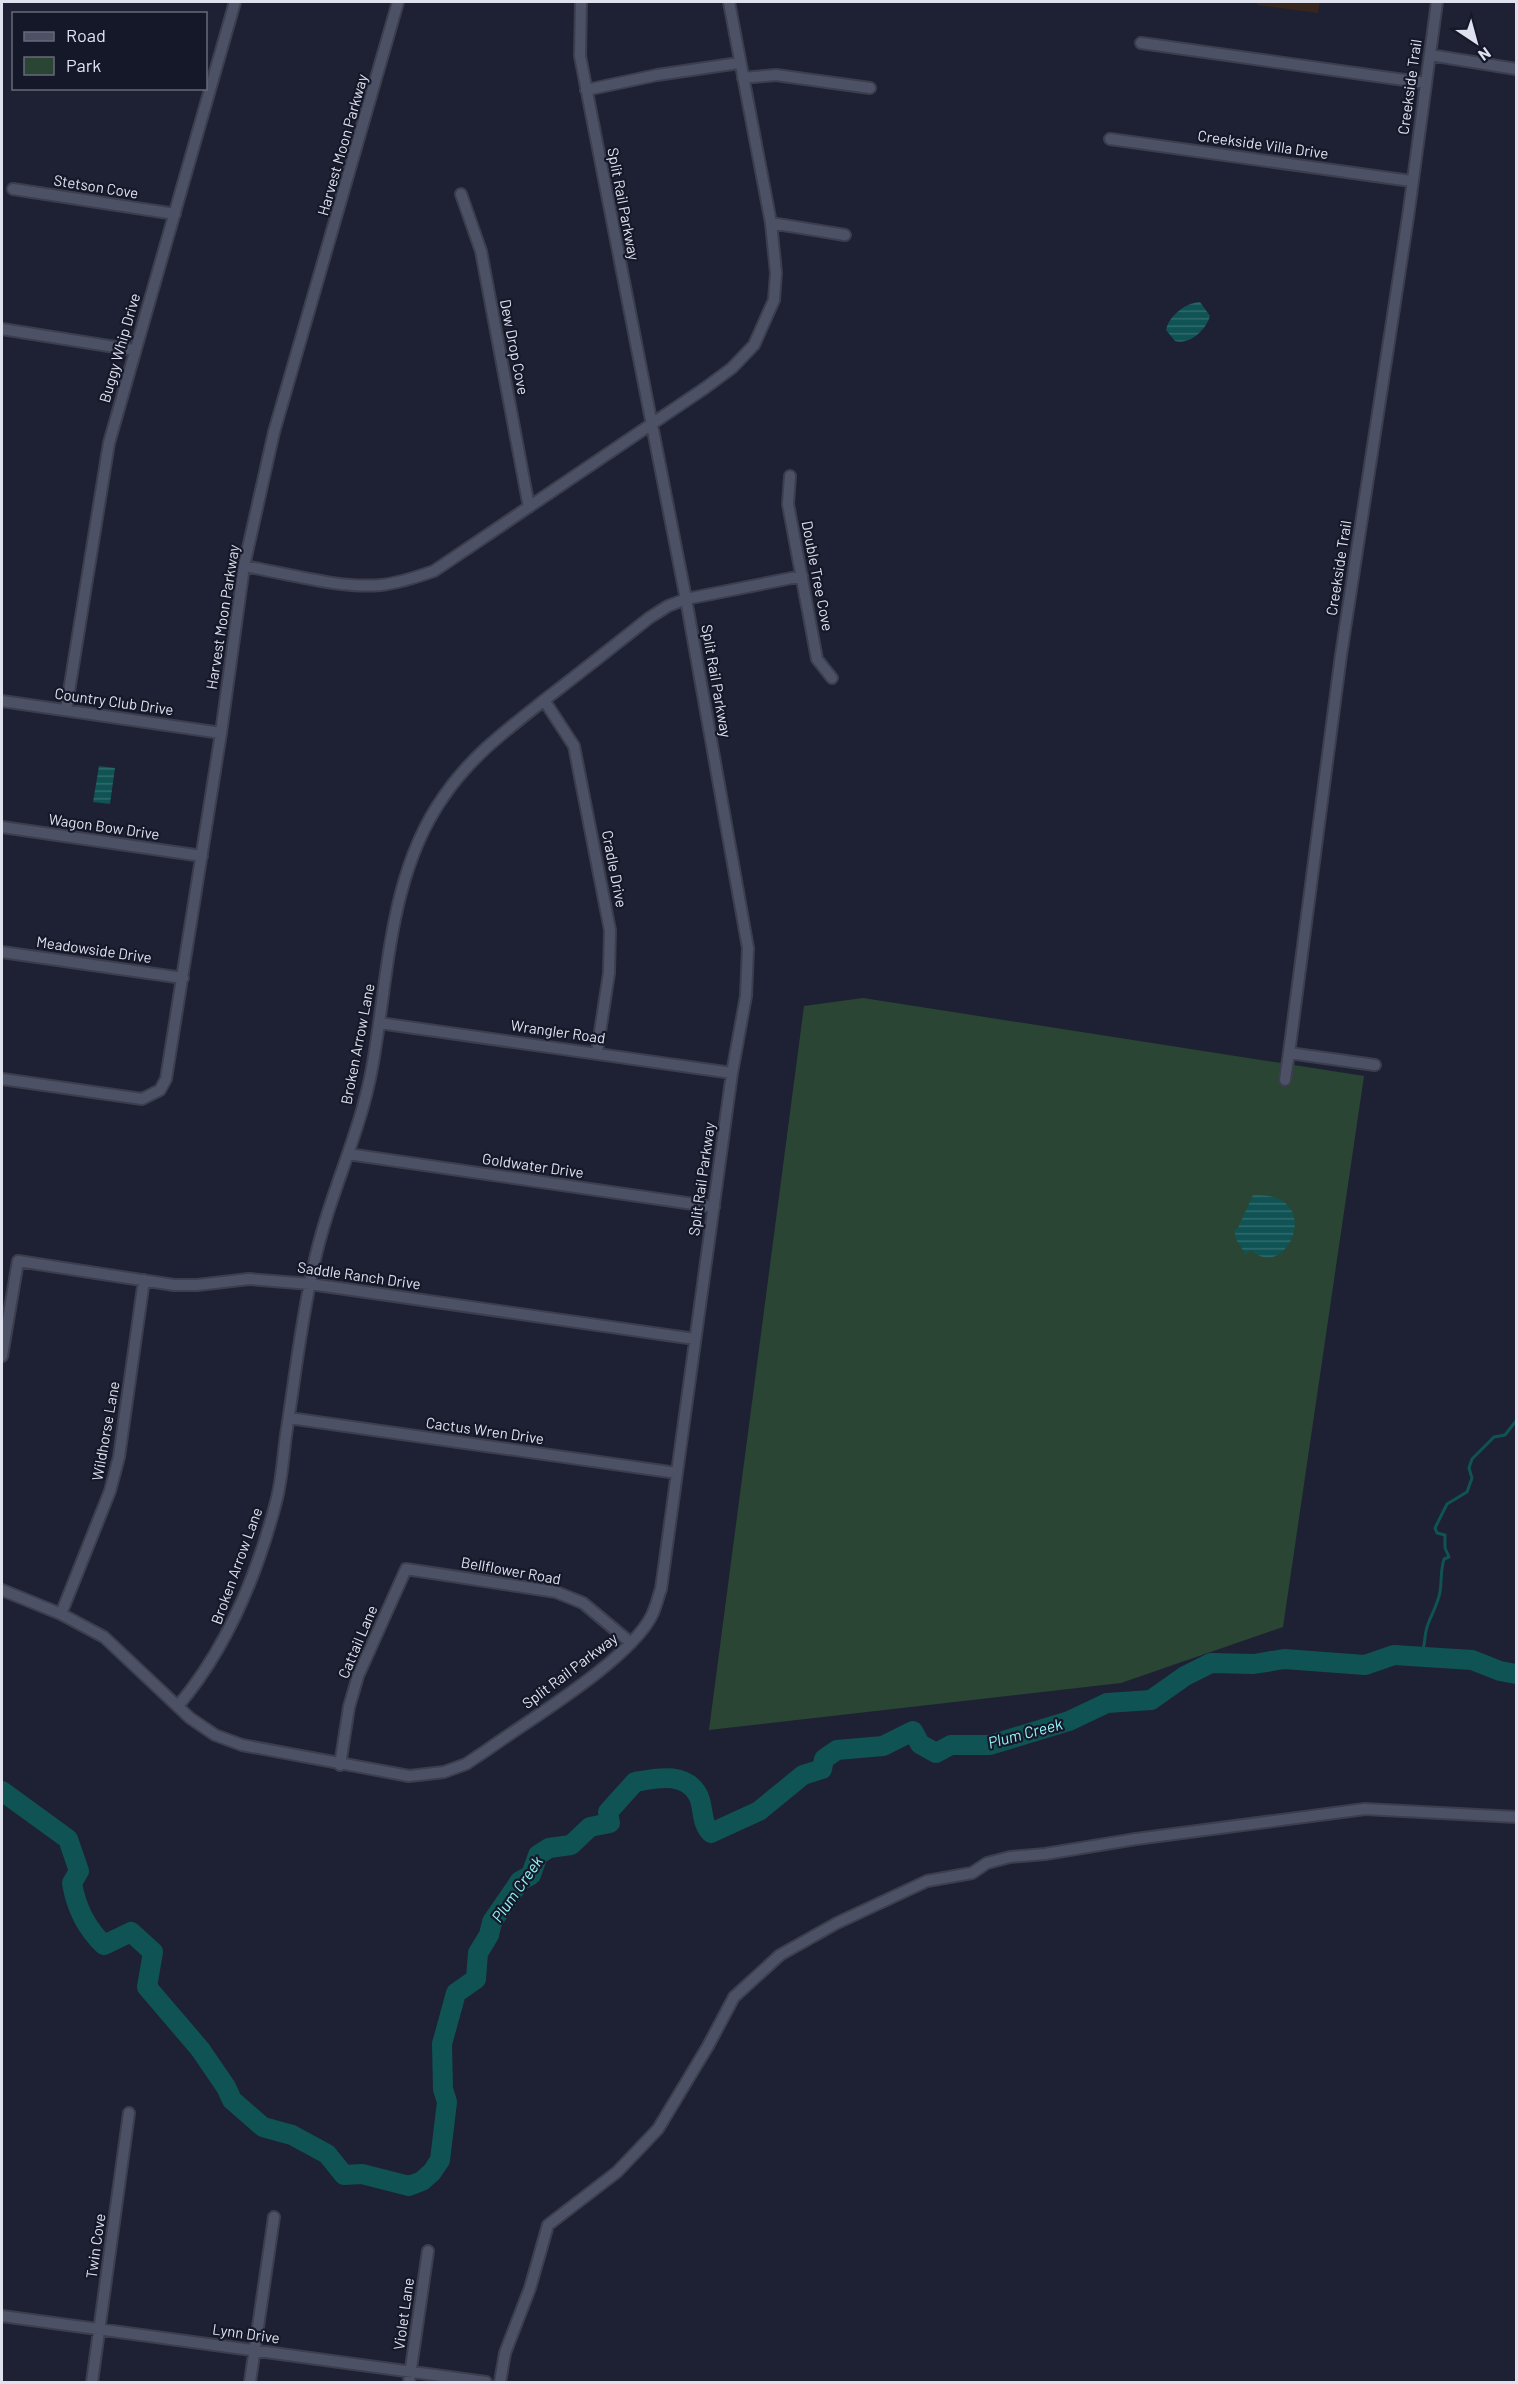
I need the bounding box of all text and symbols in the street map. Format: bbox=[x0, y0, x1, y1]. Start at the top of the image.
legend bbox=[12, 12, 207, 90]
north arrow bbox=[1446, 12, 1506, 72]
text: Road bbox=[66, 24, 106, 46]
street label: Creekside Trail bbox=[1393, 38, 1425, 136]
text: N bbox=[1475, 44, 1495, 65]
text: Park bbox=[66, 54, 101, 76]
street label: Harvest Moon Parkway bbox=[313, 72, 371, 218]
street label: Creekside Villa Drive bbox=[1197, 126, 1330, 162]
street label: Split Rail Parkway bbox=[604, 146, 644, 262]
street label: Stetson Cove bbox=[52, 170, 140, 202]
street label: Buggy Whip Drive bbox=[95, 291, 143, 405]
street label: Dew Drop Cove bbox=[497, 298, 533, 396]
street label: Double Tree Cove bbox=[798, 519, 838, 633]
street label: Creekside Trail bbox=[1322, 519, 1354, 617]
street label: Harvest Moon Parkway bbox=[202, 543, 242, 691]
street label: Split Rail Parkway bbox=[698, 623, 736, 739]
street label: Country Club Drive bbox=[54, 684, 175, 718]
street label: Wagon Bow Drive bbox=[47, 809, 161, 843]
street label: Cradle Drive bbox=[599, 829, 631, 909]
street label: Meadowside Drive bbox=[35, 932, 153, 966]
street label: Broken Arrow Lane bbox=[336, 982, 378, 1106]
street label: Wrangler Road bbox=[510, 1015, 607, 1047]
street label: Split Rail Parkway bbox=[684, 1121, 718, 1237]
street label: Goldwater Drive bbox=[481, 1149, 585, 1181]
street label: Saddle Ranch Drive bbox=[296, 1257, 422, 1293]
street label: Wildhorse Lane bbox=[87, 1380, 123, 1482]
street label: Cactus Wren Drive bbox=[425, 1413, 545, 1447]
street label: Broken Arrow Lane bbox=[207, 1505, 266, 1627]
street label: Bellflower Road bbox=[460, 1552, 563, 1588]
street label: Cattail Lane bbox=[334, 1602, 381, 1681]
street label: Split Rail Parkway bbox=[518, 1629, 621, 1712]
water label: Plum Creek bbox=[986, 1713, 1064, 1752]
water label: Plum Creek bbox=[487, 1852, 546, 1925]
street label: Twin Cove bbox=[82, 2212, 108, 2280]
street label: Violet Lane bbox=[389, 2277, 417, 2351]
street label: Lynn Drive bbox=[211, 2319, 281, 2347]

